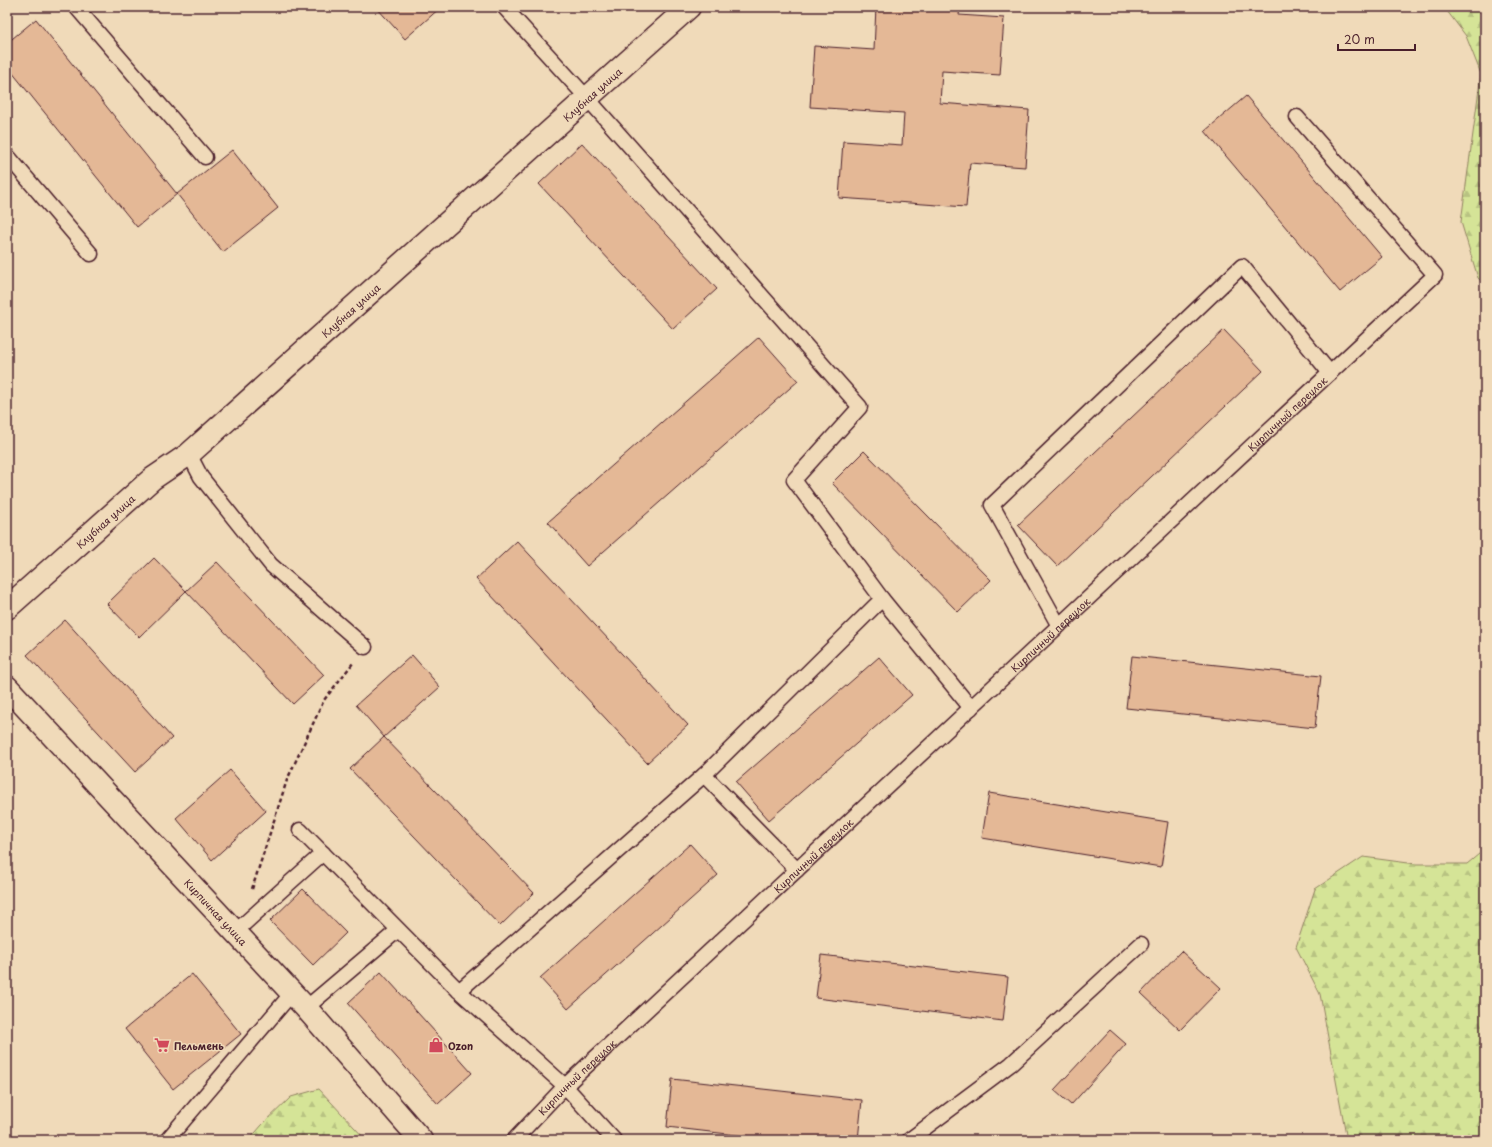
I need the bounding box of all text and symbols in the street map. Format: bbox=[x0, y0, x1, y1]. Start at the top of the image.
scale bar bbox=[1338, 26, 1415, 52]
text: 20 m bbox=[1344, 30, 1375, 48]
street label: Клубная улица bbox=[559, 63, 625, 124]
street label: Клубная улица bbox=[317, 279, 383, 340]
street label: Кирпичный переулок bbox=[1244, 372, 1330, 454]
street label: Клубная улица bbox=[72, 490, 138, 551]
street label: Кирпичный переулок bbox=[1007, 593, 1093, 675]
street label: Кирпичный переулок bbox=[770, 814, 856, 896]
street label: Кирпичная улица bbox=[181, 875, 252, 949]
street label: Кирпичный переулок bbox=[534, 1035, 619, 1118]
supermarket icon: Пельмень bbox=[153, 1036, 171, 1054]
shop icon: Ozon bbox=[427, 1036, 445, 1054]
place label: Пельмень bbox=[174, 1038, 224, 1053]
place label: Ozon bbox=[448, 1038, 473, 1053]

